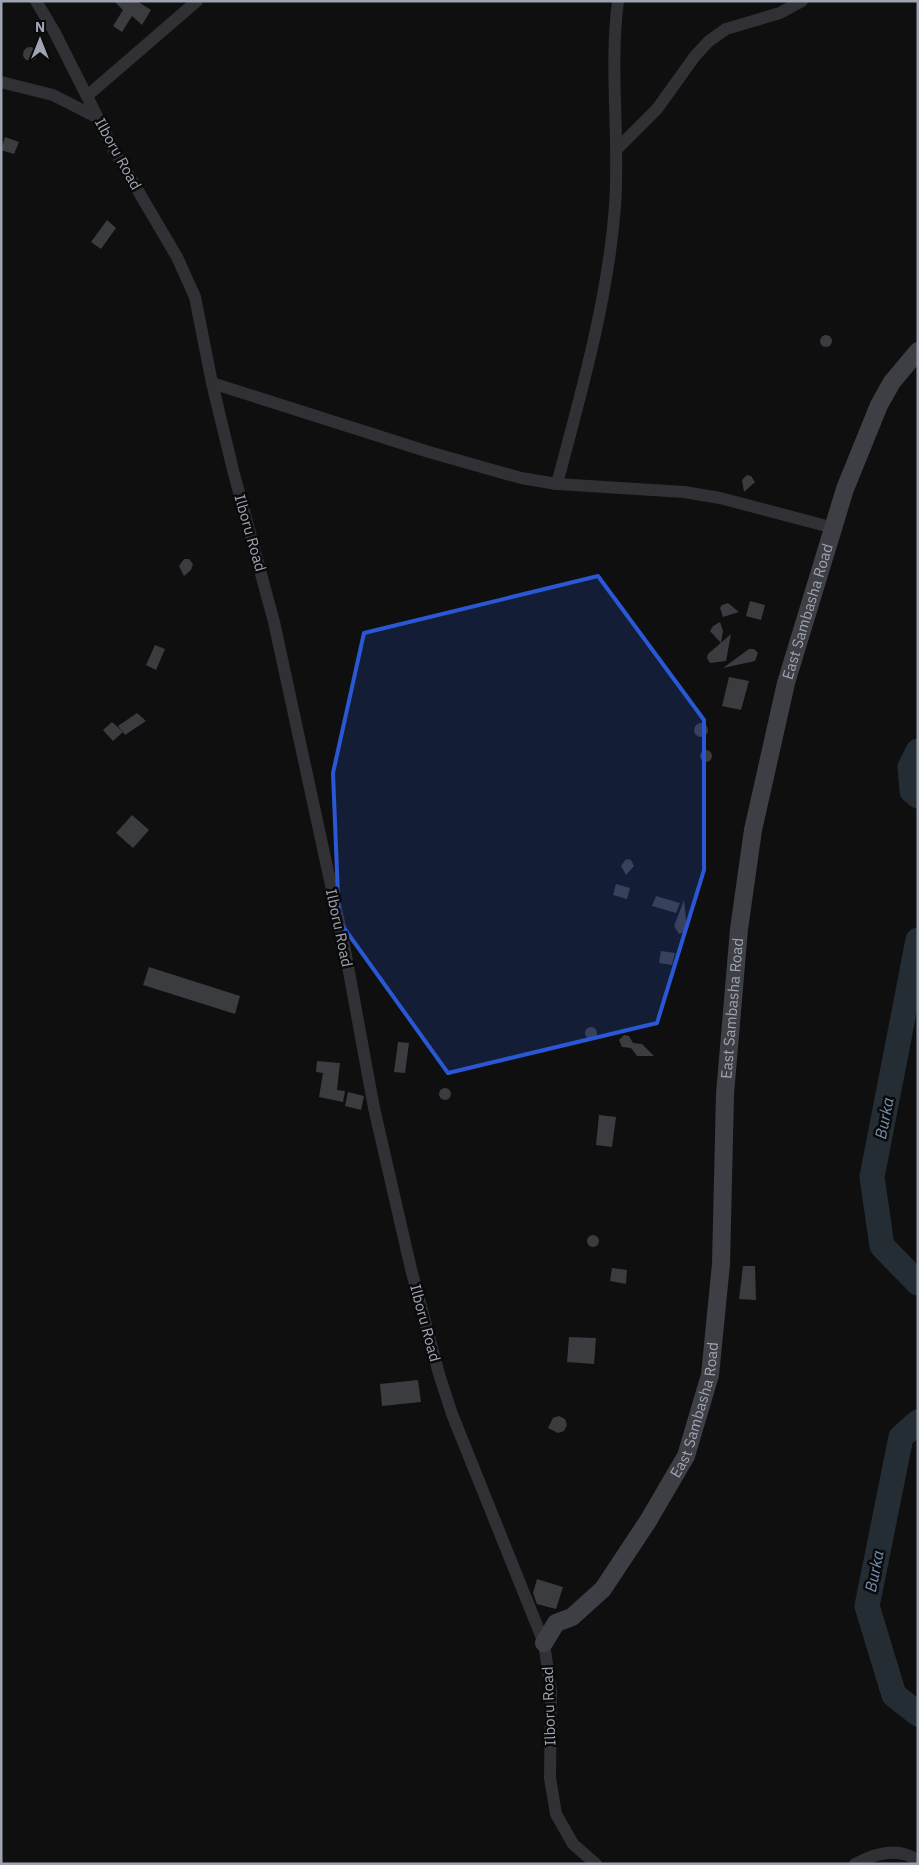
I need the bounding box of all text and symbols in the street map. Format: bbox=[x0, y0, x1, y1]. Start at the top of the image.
north arrow bbox=[15, 15, 65, 65]
text: N bbox=[35, 18, 45, 36]
street label: Ilboru Road bbox=[91, 115, 146, 193]
street label: Ilboru Road bbox=[230, 492, 271, 574]
street label: East Sambasha Road bbox=[778, 541, 837, 682]
street label: Ilboru Road bbox=[322, 887, 357, 969]
street label: East Sambasha Road bbox=[716, 937, 747, 1080]
water label: Burka bbox=[870, 1095, 898, 1141]
street label: Ilboru Road bbox=[406, 1282, 445, 1364]
street label: East Sambasha Road bbox=[665, 1341, 722, 1481]
water label: Burka bbox=[860, 1548, 888, 1594]
street label: Ilboru Road bbox=[538, 1666, 559, 1746]

